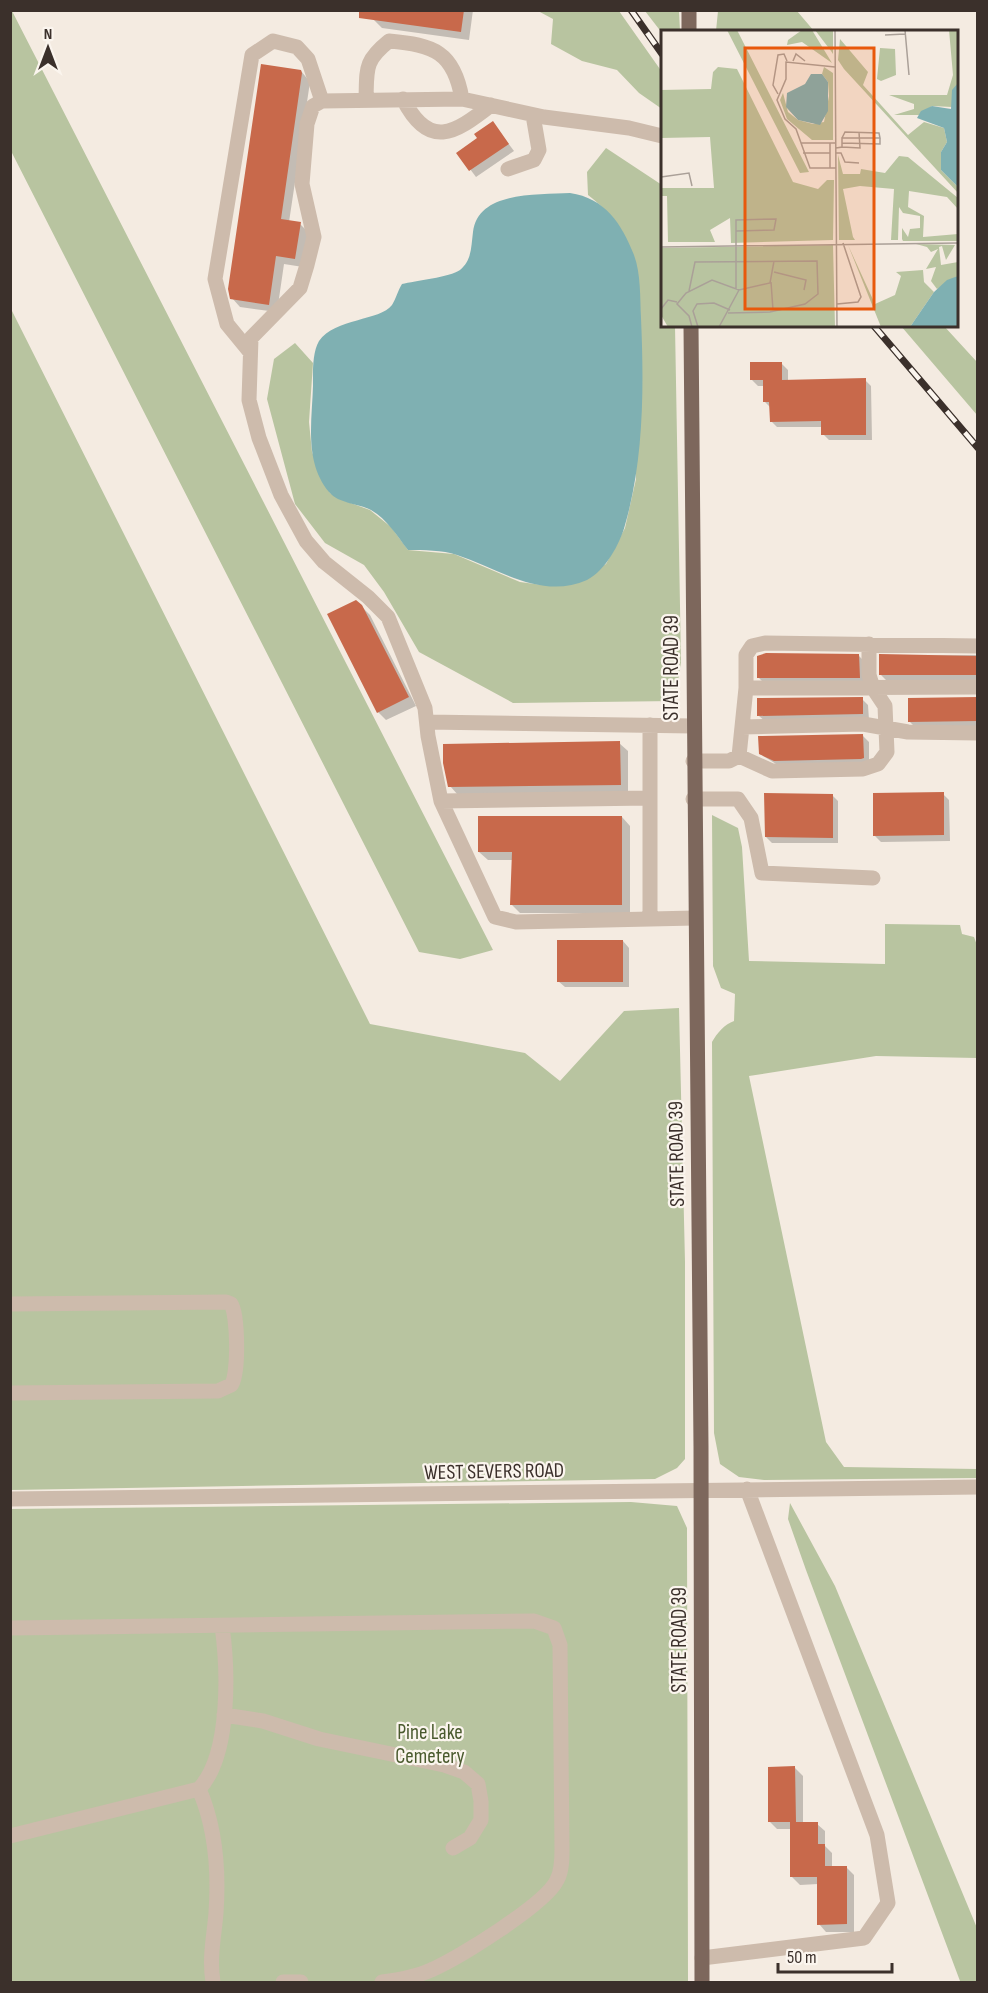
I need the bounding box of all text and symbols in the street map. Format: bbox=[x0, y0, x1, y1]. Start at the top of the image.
north arrow bbox=[18, 18, 78, 78]
text: N bbox=[44, 25, 52, 44]
inset map bbox=[661, 30, 958, 327]
street label: STATE ROAD 39 bbox=[659, 615, 684, 721]
street label: STATE ROAD 39 bbox=[663, 1101, 690, 1207]
street label: WEST SEVERS ROAD bbox=[424, 1458, 564, 1485]
street label: STATE ROAD 39 bbox=[667, 1587, 692, 1693]
park label: Pine Lake Cemetery bbox=[395, 1720, 465, 1769]
scale bar bbox=[778, 1936, 892, 1974]
text: 50 m bbox=[787, 1947, 817, 1968]

